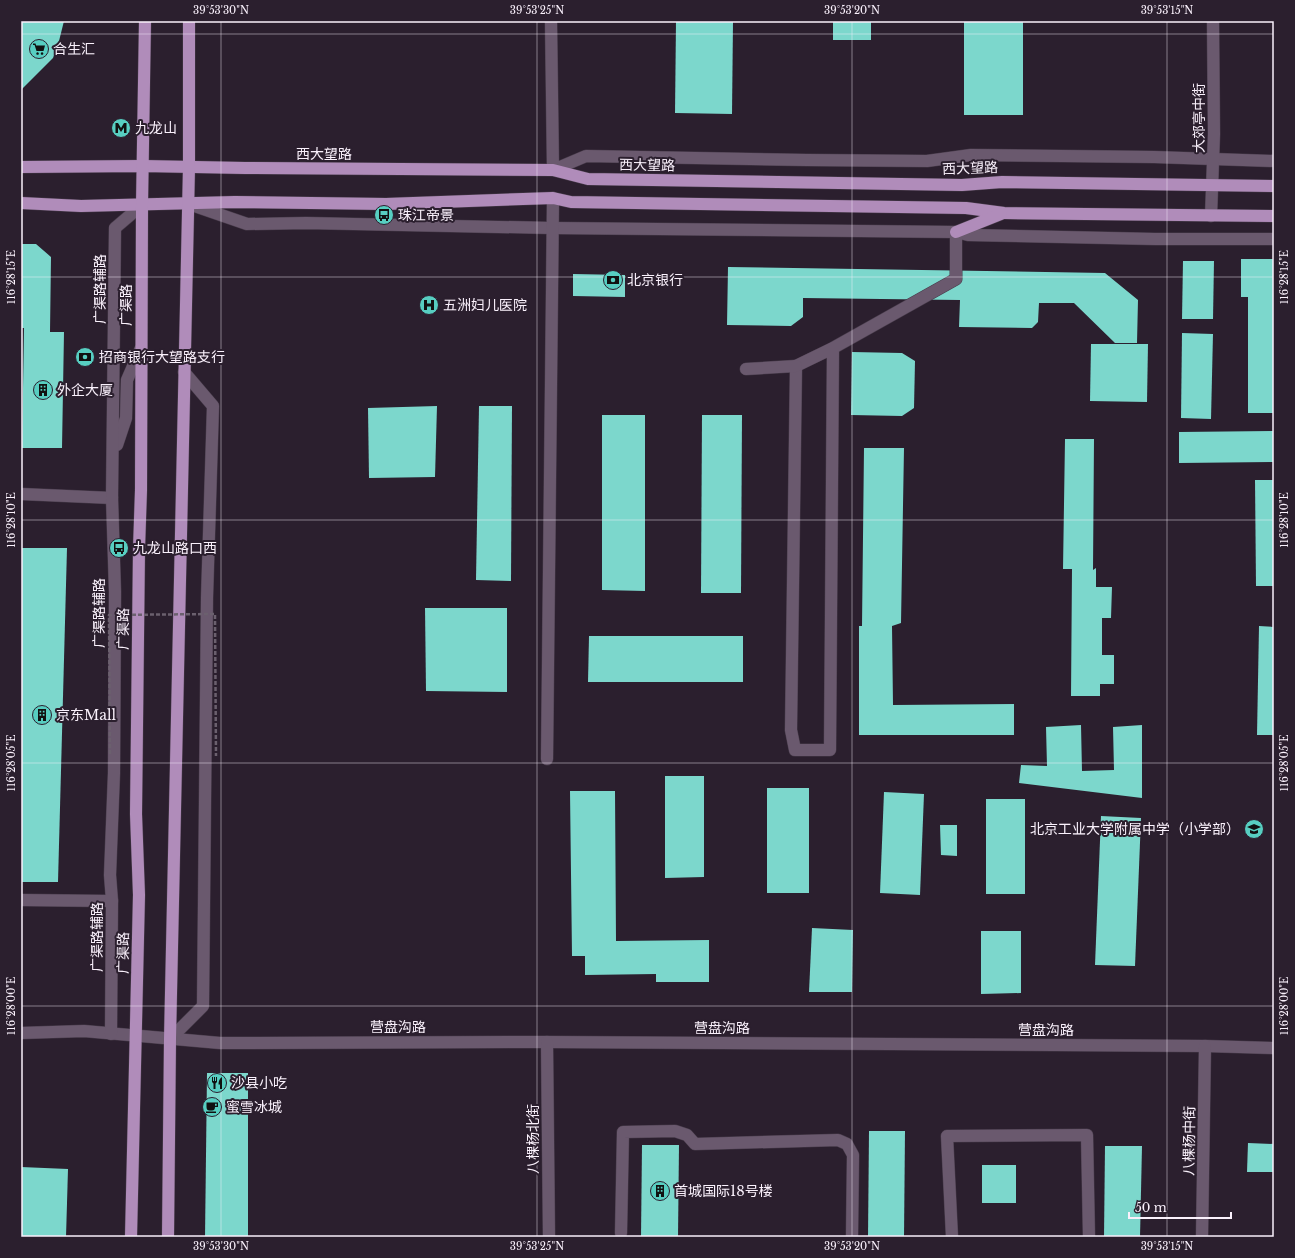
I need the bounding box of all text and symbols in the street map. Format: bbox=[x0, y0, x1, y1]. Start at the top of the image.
text: 39°53'30"N bbox=[193, 4, 249, 17]
text: 39°53'25"N bbox=[510, 4, 564, 17]
text: 39°53'20"N bbox=[824, 4, 880, 17]
text: 39°53'15"N bbox=[1141, 4, 1193, 17]
supermarket icon: 合生汇 bbox=[28, 38, 50, 60]
place label: 合生汇 bbox=[53, 40, 95, 58]
street label: 大郊亭中街 bbox=[1190, 83, 1208, 153]
metro station icon: 九龙山 bbox=[110, 117, 132, 139]
place label: 九龙山 bbox=[135, 119, 177, 137]
street label: 西大望路 bbox=[296, 145, 352, 163]
street label: 西大望路 bbox=[619, 156, 675, 174]
street label: 西大望路 bbox=[942, 158, 998, 178]
bus stop icon: 珠江帝景 bbox=[373, 204, 395, 226]
place label: 珠江帝景 bbox=[398, 206, 454, 224]
text: 116°28'15"E bbox=[5, 250, 18, 304]
text: 116°28'15"E bbox=[1278, 250, 1291, 304]
street label: 广渠路辅路 bbox=[91, 254, 109, 324]
bank icon: 北京银行 bbox=[602, 269, 624, 291]
place label: 北京银行 bbox=[627, 271, 683, 289]
street label: 广渠路 bbox=[117, 284, 135, 326]
hospital icon: 五洲妇儿医院 bbox=[418, 294, 440, 316]
place label: 五洲妇儿医院 bbox=[443, 296, 527, 314]
bank icon: 招商银行大望路支行 bbox=[74, 346, 96, 368]
place label: 招商银行大望路支行 bbox=[99, 348, 225, 366]
building icon: 外企大厦 bbox=[32, 379, 54, 401]
place label: 外企大厦 bbox=[57, 381, 113, 399]
text: 116°28'10"E bbox=[5, 492, 18, 548]
text: 116°28'10"E bbox=[1278, 492, 1291, 548]
bus stop icon: 九龙山路口西 bbox=[108, 537, 130, 559]
place label: 九龙山路口西 bbox=[133, 539, 217, 557]
street label: 广渠路辅路 bbox=[90, 578, 108, 648]
street label: 广渠路 bbox=[114, 608, 132, 650]
building icon: 京东Mall bbox=[31, 704, 53, 726]
place label: 京东Mall bbox=[56, 706, 117, 724]
text: 116°28'05"E bbox=[5, 735, 18, 791]
text: 116°28'05"E bbox=[1278, 735, 1291, 791]
school or university icon: 北京工业大学附属中学（小学部） bbox=[1243, 818, 1265, 840]
place label: 北京工业大学附属中学（小学部） bbox=[1030, 820, 1240, 838]
street label: 广渠路辅路 bbox=[88, 902, 106, 972]
street label: 广渠路 bbox=[114, 932, 132, 974]
text: 116°28'00"E bbox=[5, 977, 18, 1035]
text: 116°28'00"E bbox=[1278, 977, 1291, 1035]
street label: 营盘沟路 bbox=[370, 1018, 426, 1036]
street label: 营盘沟路 bbox=[694, 1019, 750, 1037]
street label: 营盘沟路 bbox=[1018, 1021, 1074, 1039]
restaurant icon: 沙县小吃 bbox=[206, 1072, 228, 1094]
place label: 沙县小吃 bbox=[231, 1074, 287, 1092]
cafe icon: 蜜雪冰城 bbox=[201, 1096, 223, 1118]
place label: 蜜雪冰城 bbox=[226, 1098, 282, 1116]
street label: 八棵杨北街 bbox=[524, 1104, 542, 1174]
street label: 八棵杨中街 bbox=[1179, 1106, 1199, 1176]
building icon: 首城国际18号楼 bbox=[649, 1180, 671, 1202]
place label: 首城国际18号楼 bbox=[674, 1182, 773, 1200]
scale bar bbox=[1129, 1194, 1231, 1220]
text: 50 m bbox=[1135, 1200, 1167, 1215]
text: 39°53'30"N bbox=[193, 1240, 249, 1253]
text: 39°53'25"N bbox=[510, 1240, 564, 1253]
text: 39°53'20"N bbox=[824, 1240, 880, 1253]
text: 39°53'15"N bbox=[1141, 1240, 1193, 1253]

